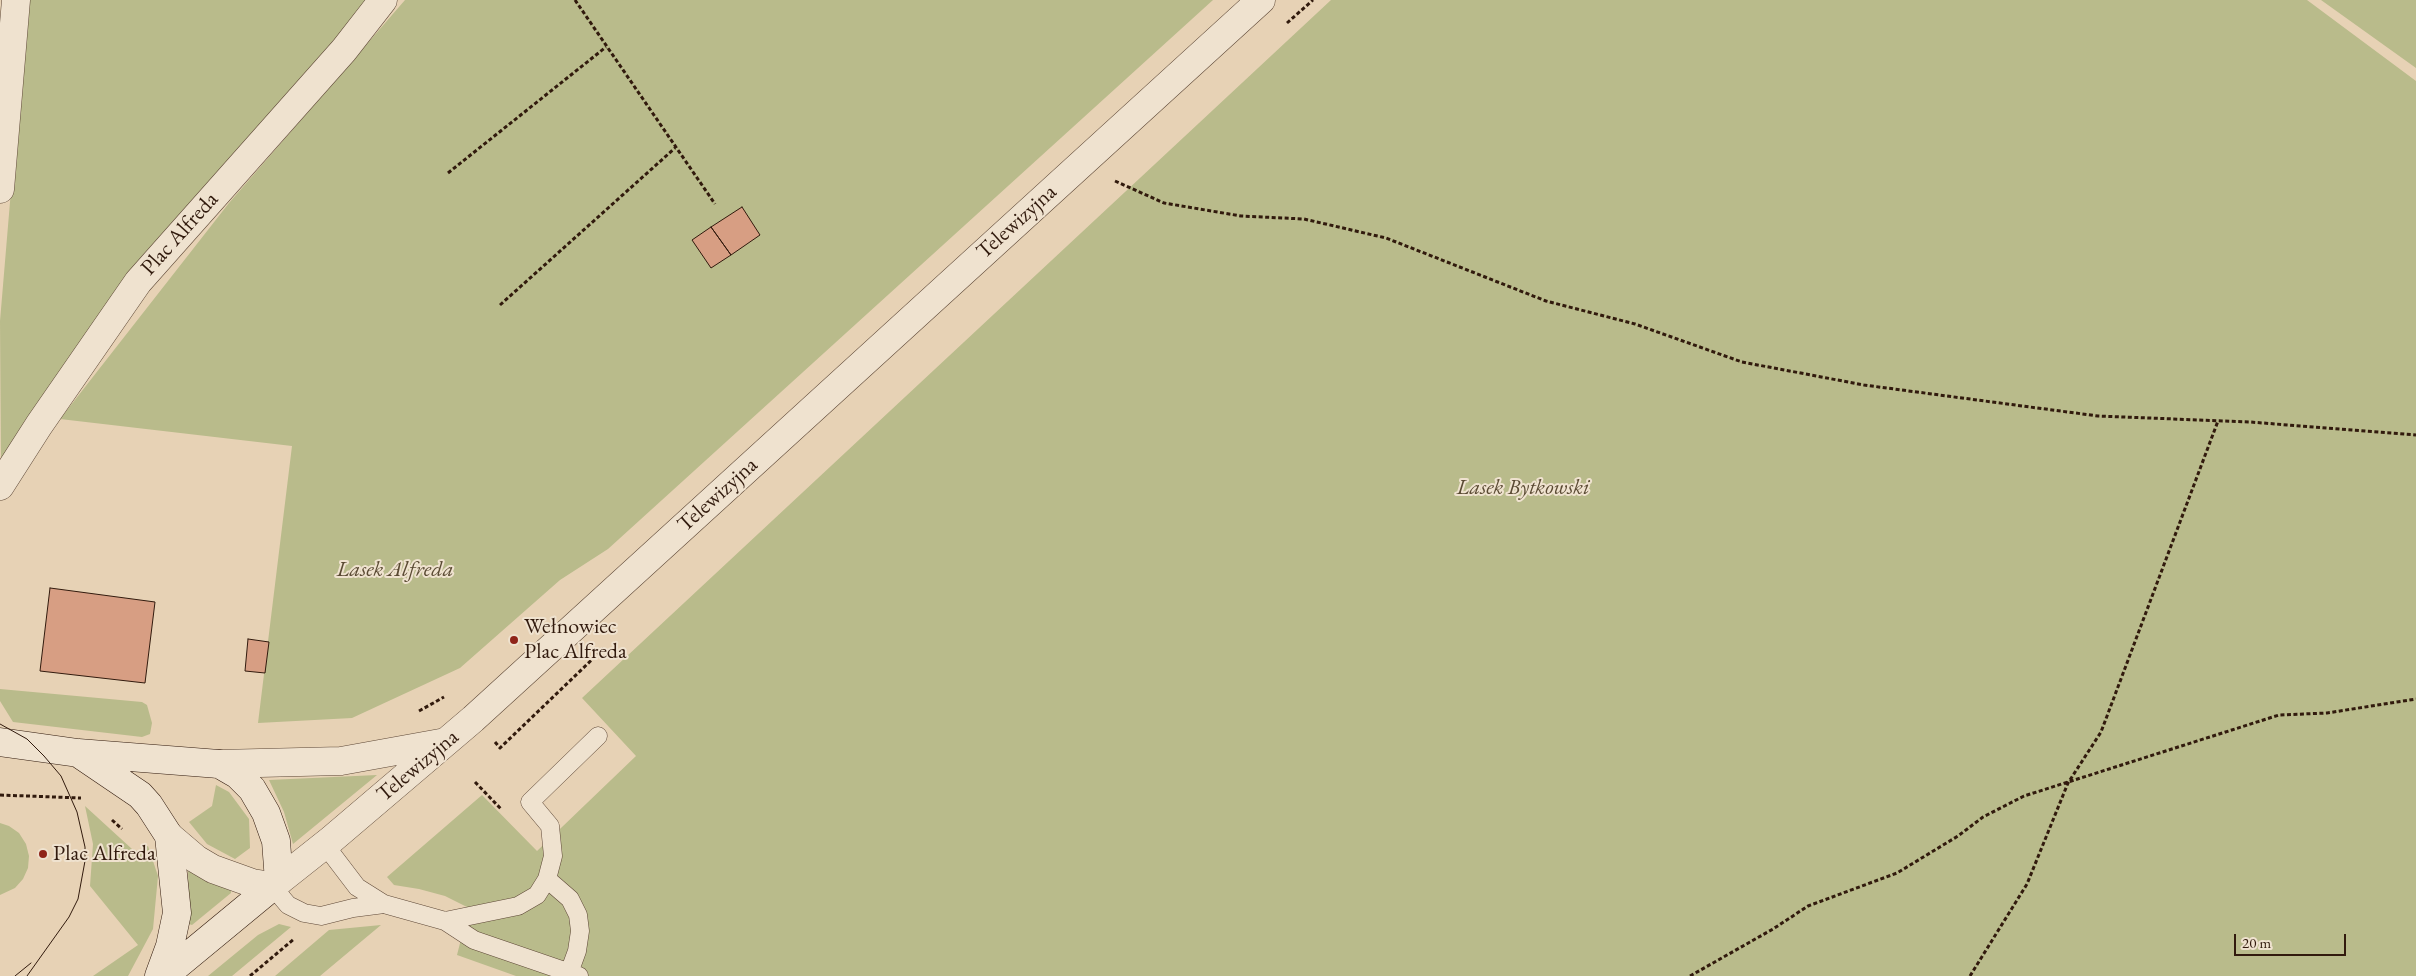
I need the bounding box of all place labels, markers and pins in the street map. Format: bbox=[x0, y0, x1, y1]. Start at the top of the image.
place label: Wełnowiec Plac Alfreda bbox=[524, 614, 627, 666]
marker: Wełnowiec Plac Alfreda bbox=[508, 634, 520, 646]
place label: Plac Alfreda bbox=[53, 841, 156, 867]
marker: Plac Alfreda bbox=[37, 848, 49, 860]

